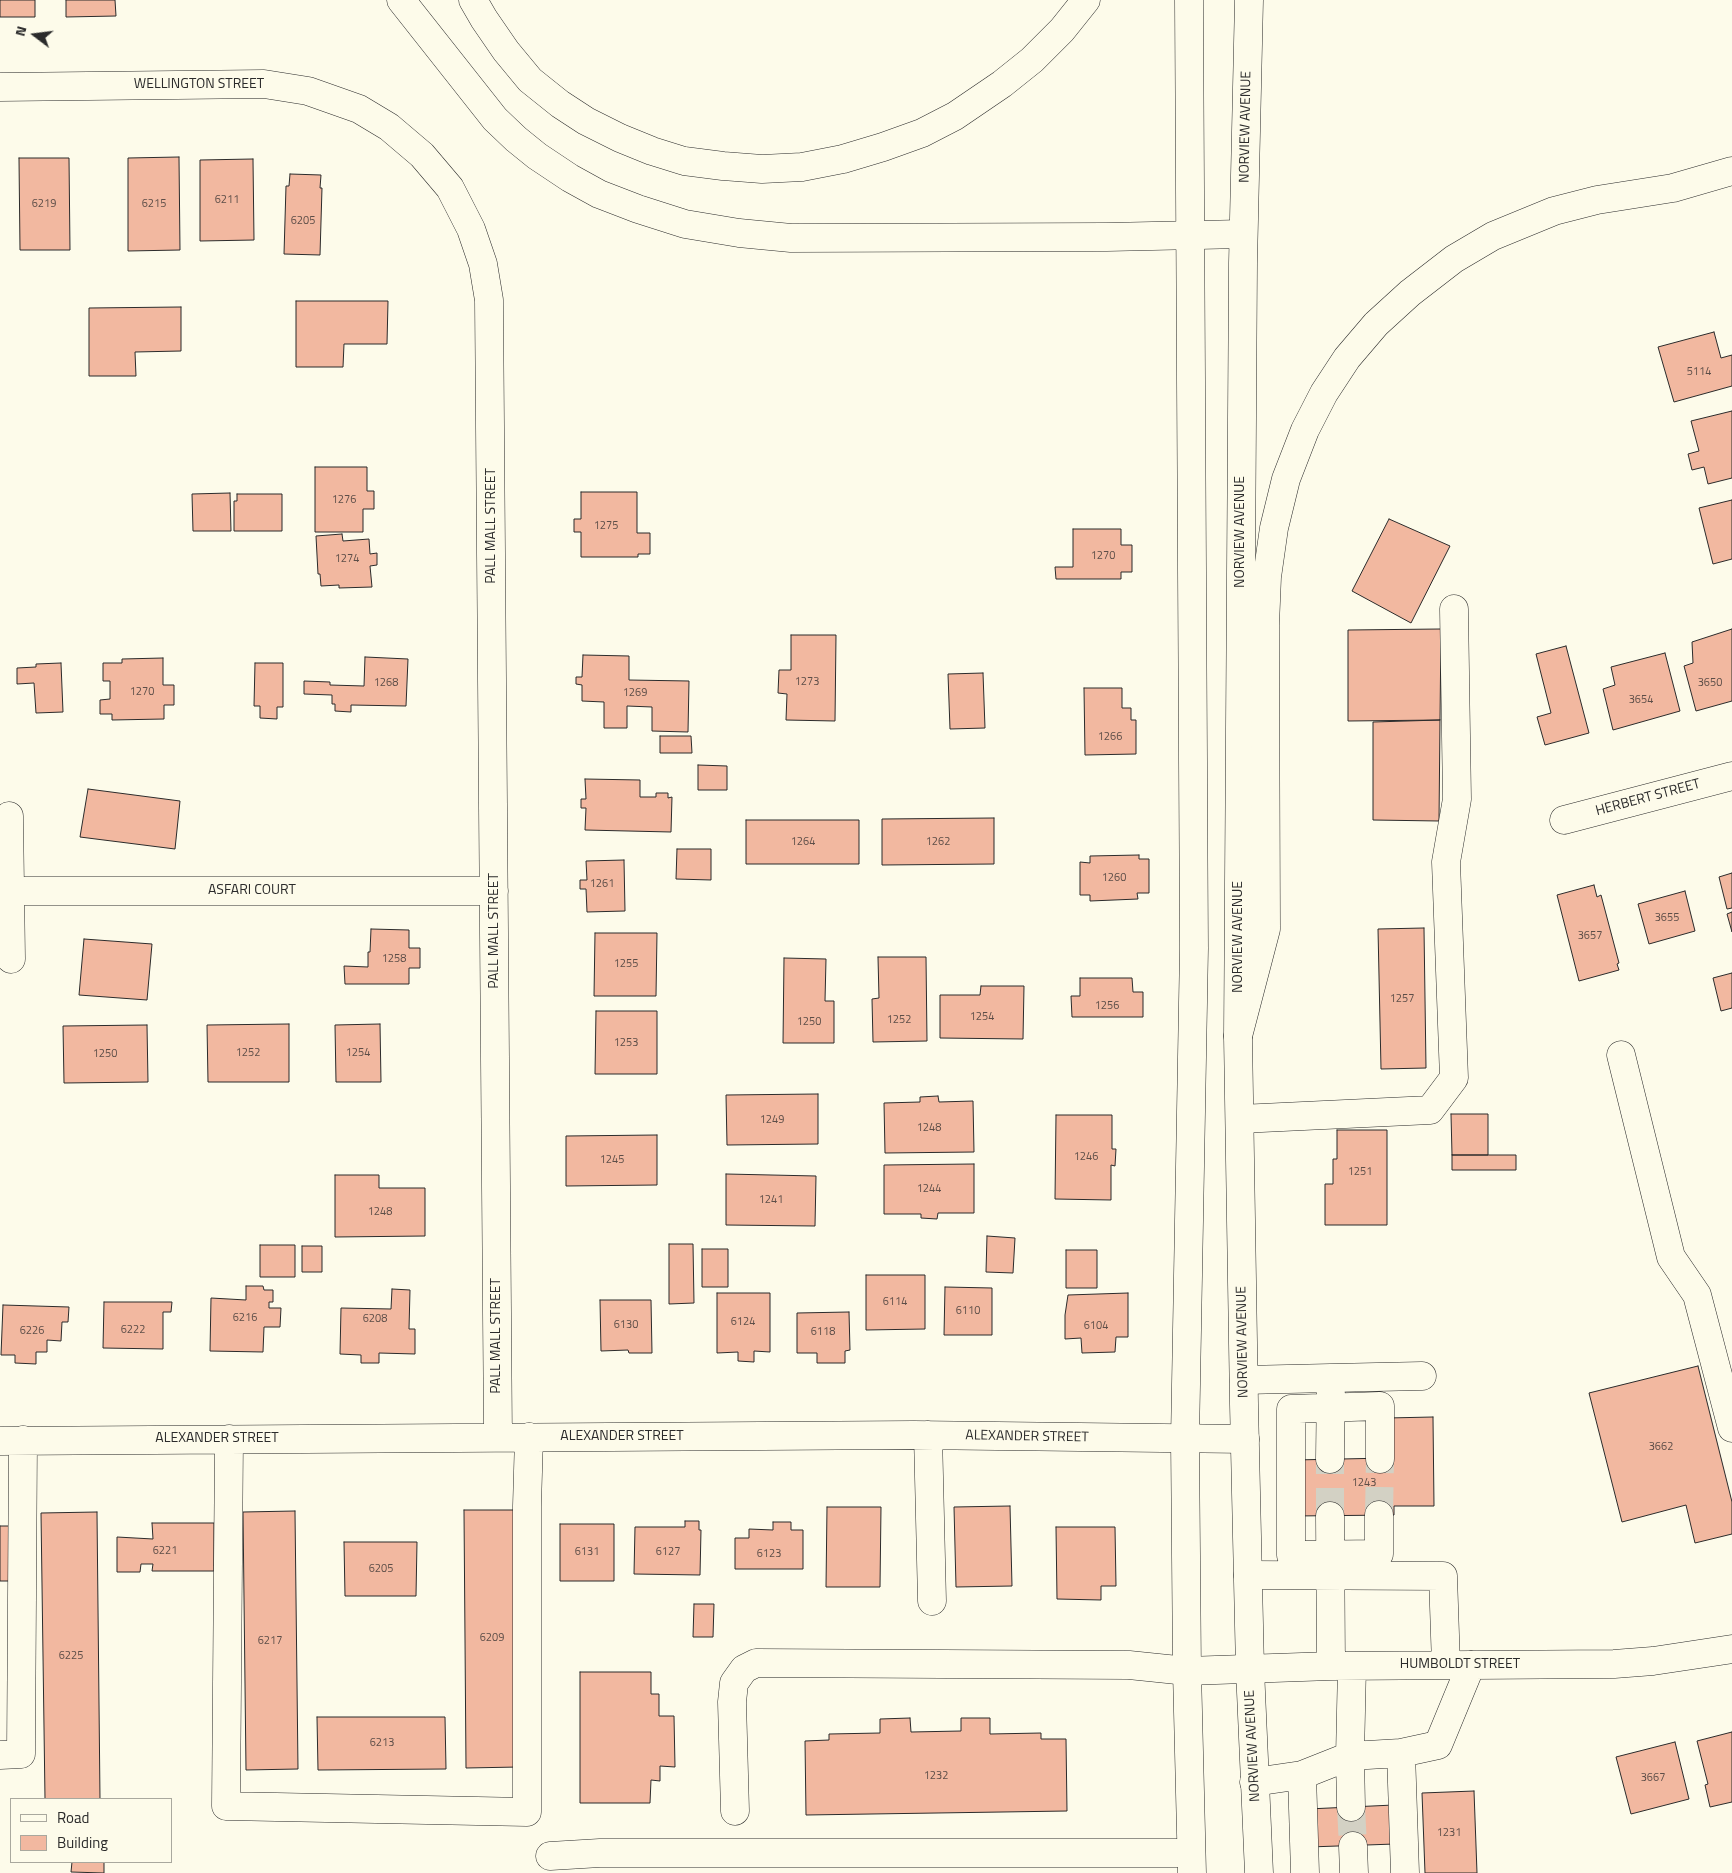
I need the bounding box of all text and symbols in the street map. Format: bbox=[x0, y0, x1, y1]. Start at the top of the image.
north arrow bbox=[10, 10, 60, 60]
text: N bbox=[9, 24, 31, 38]
street label: NORVIEW AVENUE bbox=[1237, 71, 1255, 183]
street label: WELLINGTON STREET bbox=[134, 77, 264, 93]
house number: 6211 bbox=[215, 193, 239, 207]
house number: 6219 bbox=[32, 197, 56, 211]
house number: 6215 bbox=[142, 197, 166, 211]
house number: 6205 bbox=[291, 214, 315, 228]
house number: 5114 bbox=[1687, 365, 1711, 379]
street label: PALL MALL STREET bbox=[484, 468, 500, 584]
street label: NORVIEW AVENUE bbox=[1233, 476, 1249, 588]
house number: 1276 bbox=[332, 493, 356, 507]
house number: 1275 bbox=[594, 519, 618, 533]
house number: 1270 bbox=[1091, 549, 1115, 563]
house number: 1274 bbox=[335, 552, 359, 566]
house number: 1273 bbox=[795, 675, 819, 689]
house number: 1268 bbox=[374, 676, 398, 690]
house number: 3650 bbox=[1698, 676, 1722, 690]
house number: 1270 bbox=[130, 685, 154, 699]
house number: 1269 bbox=[623, 686, 647, 700]
house number: 3654 bbox=[1629, 693, 1653, 707]
house number: 1266 bbox=[1098, 730, 1122, 744]
street label: HERBERT STREET bbox=[1594, 776, 1702, 820]
house number: 1264 bbox=[791, 835, 815, 849]
house number: 1262 bbox=[926, 835, 950, 849]
house number: 1260 bbox=[1102, 871, 1126, 885]
street label: PALL MALL STREET bbox=[487, 873, 503, 989]
house number: 1261 bbox=[590, 877, 614, 891]
street label: NORVIEW AVENUE bbox=[1231, 881, 1247, 993]
street label: ASFARI COURT bbox=[208, 883, 296, 899]
house number: 3655 bbox=[1655, 911, 1679, 925]
house number: 3657 bbox=[1578, 929, 1602, 943]
house number: 1258 bbox=[382, 952, 406, 966]
house number: 1255 bbox=[614, 957, 638, 971]
house number: 1257 bbox=[1390, 992, 1414, 1006]
house number: 1256 bbox=[1095, 999, 1119, 1013]
house number: 1254 bbox=[970, 1010, 994, 1024]
house number: 1252 bbox=[887, 1013, 911, 1027]
house number: 1250 bbox=[797, 1015, 821, 1029]
house number: 1253 bbox=[614, 1036, 638, 1050]
house number: 1252 bbox=[236, 1046, 260, 1060]
house number: 1254 bbox=[346, 1046, 370, 1060]
house number: 1250 bbox=[93, 1047, 117, 1061]
house number: 1249 bbox=[760, 1113, 784, 1127]
house number: 1248 bbox=[917, 1121, 941, 1135]
house number: 1246 bbox=[1074, 1150, 1098, 1164]
house number: 1245 bbox=[600, 1153, 624, 1167]
house number: 1251 bbox=[1348, 1165, 1372, 1179]
house number: 1244 bbox=[917, 1182, 941, 1196]
house number: 1241 bbox=[759, 1193, 783, 1207]
house number: 1248 bbox=[368, 1205, 392, 1219]
street label: PALL MALL STREET bbox=[489, 1278, 505, 1394]
street label: NORVIEW AVENUE bbox=[1234, 1286, 1252, 1398]
house number: 6114 bbox=[883, 1295, 907, 1309]
house number: 6110 bbox=[956, 1304, 980, 1318]
house number: 6216 bbox=[233, 1311, 257, 1325]
house number: 6208 bbox=[363, 1312, 387, 1326]
house number: 6124 bbox=[731, 1315, 755, 1329]
house number: 6130 bbox=[614, 1318, 638, 1332]
house number: 6104 bbox=[1084, 1319, 1108, 1333]
house number: 6222 bbox=[121, 1323, 145, 1337]
house number: 6226 bbox=[20, 1324, 44, 1338]
house number: 6118 bbox=[811, 1325, 835, 1339]
street label: ALEXANDER STREET bbox=[965, 1428, 1089, 1446]
street label: ALEXANDER STREET bbox=[560, 1429, 684, 1445]
street label: ALEXANDER STREET bbox=[155, 1431, 279, 1447]
house number: 3662 bbox=[1649, 1440, 1673, 1454]
house number: 1243 bbox=[1352, 1476, 1376, 1490]
house number: 6221 bbox=[153, 1544, 177, 1558]
house number: 6131 bbox=[575, 1545, 599, 1559]
house number: 6127 bbox=[656, 1545, 680, 1559]
house number: 6123 bbox=[757, 1547, 781, 1561]
house number: 6205 bbox=[369, 1562, 393, 1576]
house number: 6209 bbox=[480, 1631, 504, 1645]
house number: 6217 bbox=[258, 1634, 282, 1648]
house number: 6225 bbox=[59, 1649, 83, 1663]
street label: HUMBOLDT STREET bbox=[1400, 1657, 1520, 1673]
street label: NORVIEW AVENUE bbox=[1242, 1690, 1264, 1802]
house number: 6213 bbox=[370, 1736, 394, 1750]
house number: 1232 bbox=[924, 1769, 948, 1783]
house number: 3667 bbox=[1641, 1771, 1665, 1785]
legend bbox=[10, 1798, 172, 1863]
text: Road bbox=[57, 1806, 89, 1829]
house number: 1231 bbox=[1437, 1826, 1461, 1840]
text: Building bbox=[57, 1831, 108, 1854]

